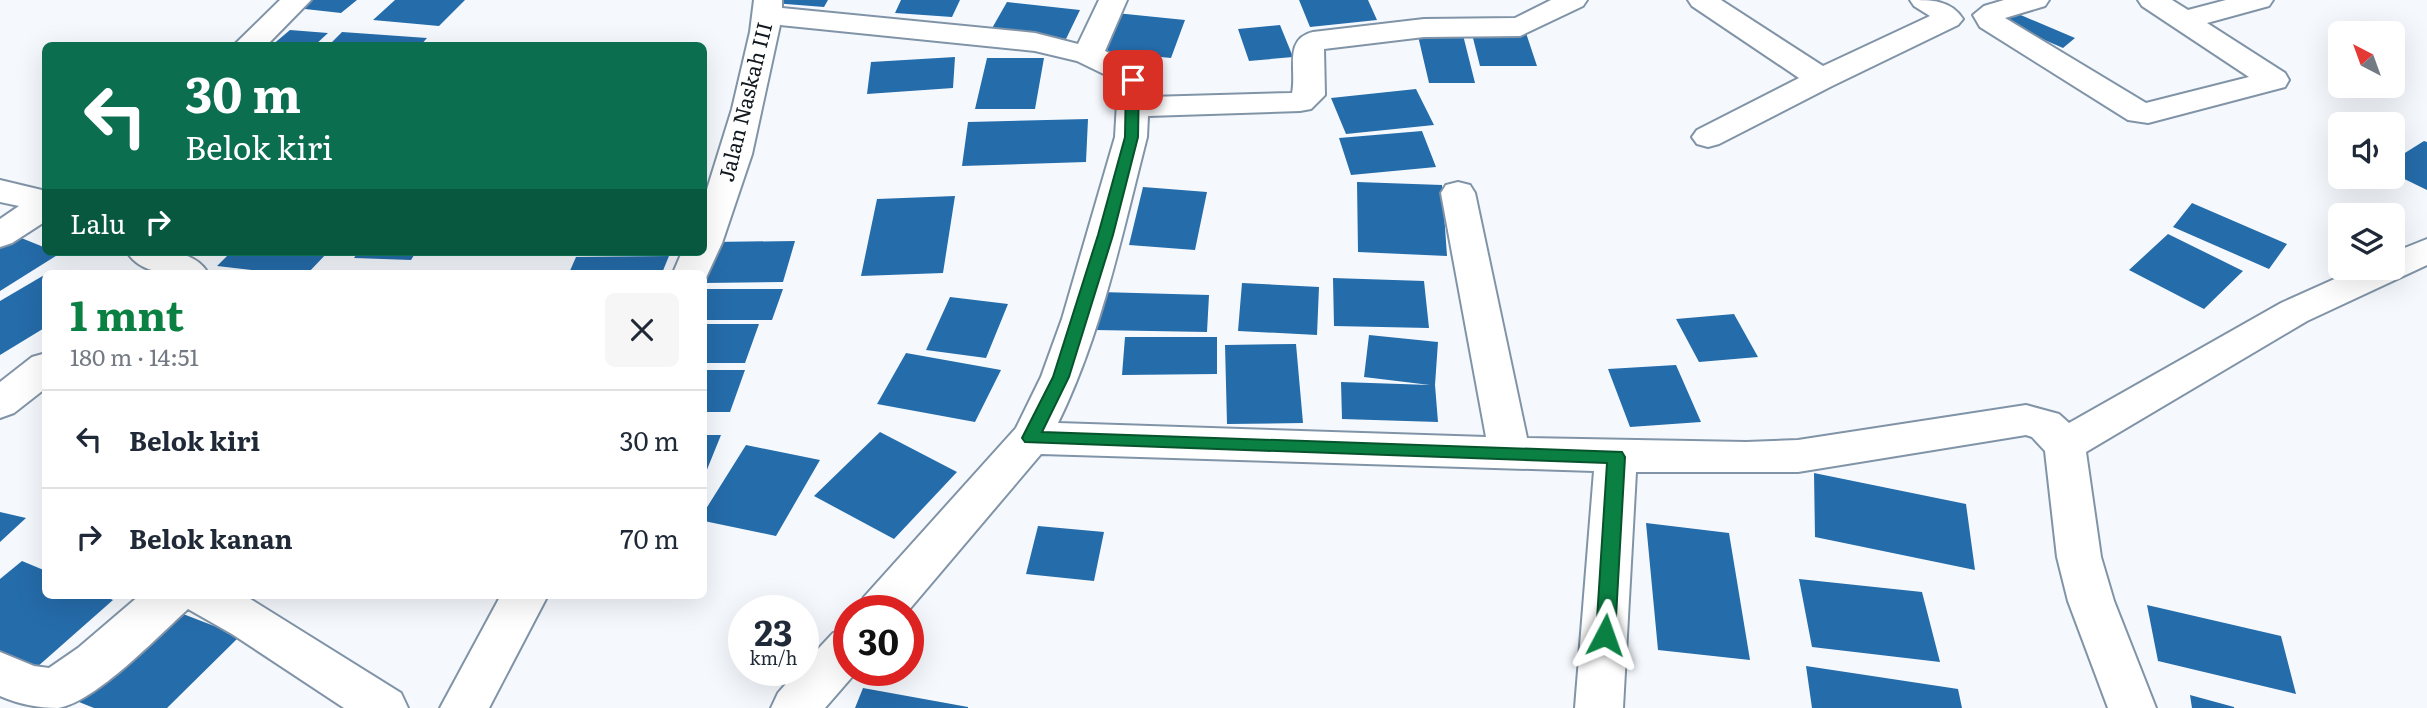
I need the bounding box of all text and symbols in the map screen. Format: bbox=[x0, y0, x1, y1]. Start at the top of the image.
street label: Jalan Naskah III bbox=[709, 18, 778, 184]
north arrow bbox=[2328, 21, 2404, 98]
map controls bbox=[2328, 21, 2405, 280]
pin bbox=[1103, 50, 1163, 110]
text: 30 m bbox=[185, 55, 301, 128]
icon: arrive bbox=[1114, 61, 1152, 99]
icon: left bbox=[70, 70, 161, 161]
button: sound bbox=[2328, 112, 2405, 189]
text: Belok kiri bbox=[185, 122, 333, 170]
text: Lalu bbox=[70, 203, 125, 242]
icon: right bbox=[139, 203, 177, 241]
button: layers bbox=[2328, 203, 2405, 280]
text: 1 mnt bbox=[70, 282, 184, 344]
button: close bbox=[605, 293, 679, 367]
text: 180 m · 14:51 bbox=[70, 339, 199, 373]
icon: left bbox=[70, 420, 108, 458]
text: Belok kiri bbox=[129, 420, 260, 459]
text: 30 m bbox=[619, 420, 679, 459]
icon: right bbox=[70, 518, 108, 556]
text: Belok kanan bbox=[129, 518, 293, 557]
text: 70 m bbox=[620, 518, 679, 557]
speed limit sign: 30 bbox=[833, 595, 924, 686]
position arrow bbox=[1568, 598, 1642, 672]
text: 23 bbox=[754, 605, 793, 657]
text: km/h bbox=[750, 644, 797, 671]

